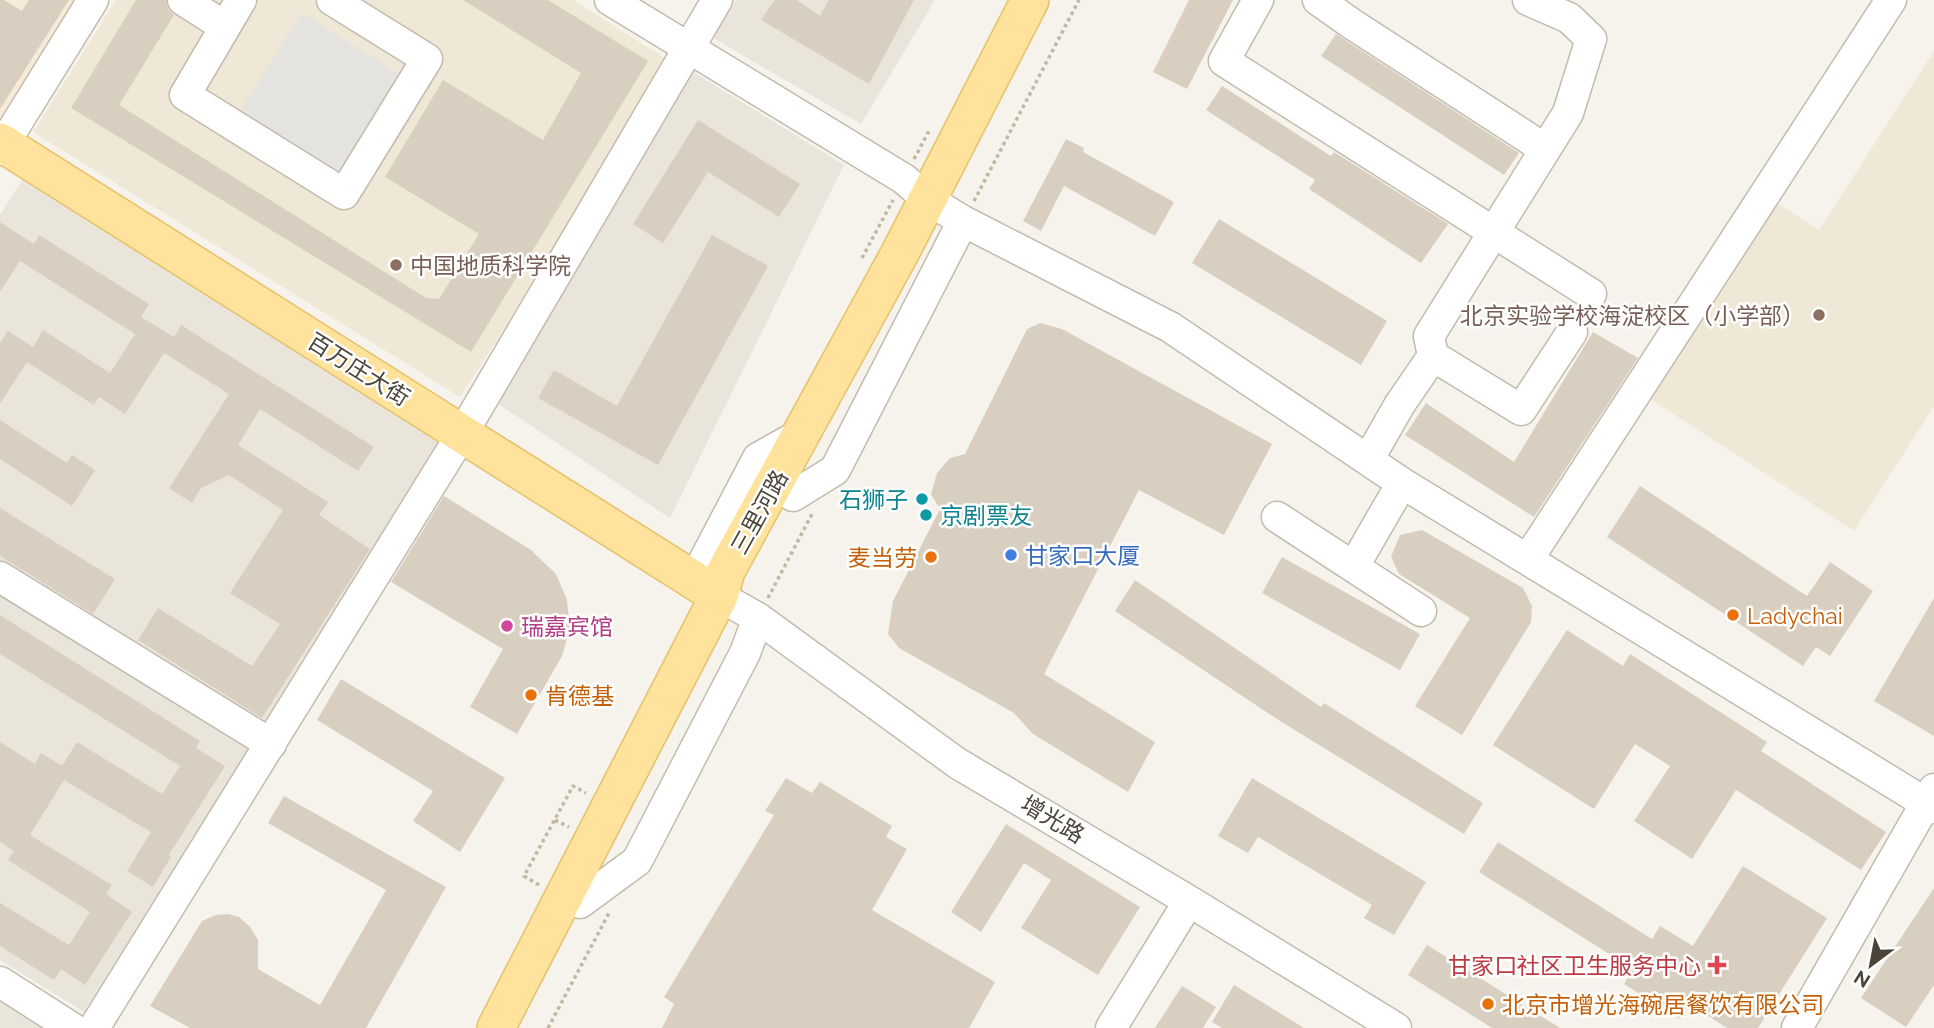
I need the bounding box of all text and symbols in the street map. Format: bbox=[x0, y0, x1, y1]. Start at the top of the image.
place label: 中国地质科学院 bbox=[410, 252, 571, 279]
marker: 中国地质科学院 bbox=[388, 257, 404, 273]
place label: 北京实验学校海淀校区（小学部） bbox=[1460, 302, 1805, 329]
marker: 北京实验学校海淀校区（小学部） bbox=[1811, 307, 1827, 323]
street label: 百万庄大街 bbox=[303, 327, 415, 411]
street label: 三里河路 bbox=[725, 465, 793, 559]
place label: 石狮子 bbox=[839, 486, 908, 513]
marker: 石狮子 bbox=[914, 491, 930, 507]
place label: 京剧票友 bbox=[940, 502, 1032, 529]
marker: 京剧票友 bbox=[918, 507, 934, 523]
place label: 甘家口大厦 bbox=[1025, 542, 1140, 569]
place label: 麦当劳 bbox=[848, 544, 917, 571]
marker: 甘家口大厦 bbox=[1003, 547, 1019, 563]
marker: 麦当劳 bbox=[923, 549, 939, 565]
place label: Ladychai bbox=[1747, 602, 1843, 629]
marker: Ladychai bbox=[1725, 607, 1741, 623]
place label: 瑞嘉宾馆 bbox=[521, 613, 613, 640]
marker: 瑞嘉宾馆 bbox=[499, 618, 515, 634]
place label: 肯德基 bbox=[545, 682, 614, 709]
marker: 肯德基 bbox=[523, 687, 539, 703]
street label: 增光路 bbox=[1016, 790, 1090, 848]
north arrow bbox=[1836, 930, 1906, 1000]
place label: 甘家口社区卫生服务中心 bbox=[1448, 952, 1701, 979]
marker: 甘家口社区卫生服务中心 bbox=[1707, 955, 1727, 975]
text: N bbox=[1850, 966, 1874, 993]
place label: 北京市增光海碗居餐饮有限公司 bbox=[1502, 991, 1824, 1018]
marker: 北京市增光海碗居餐饮有限公司 bbox=[1480, 996, 1496, 1012]

